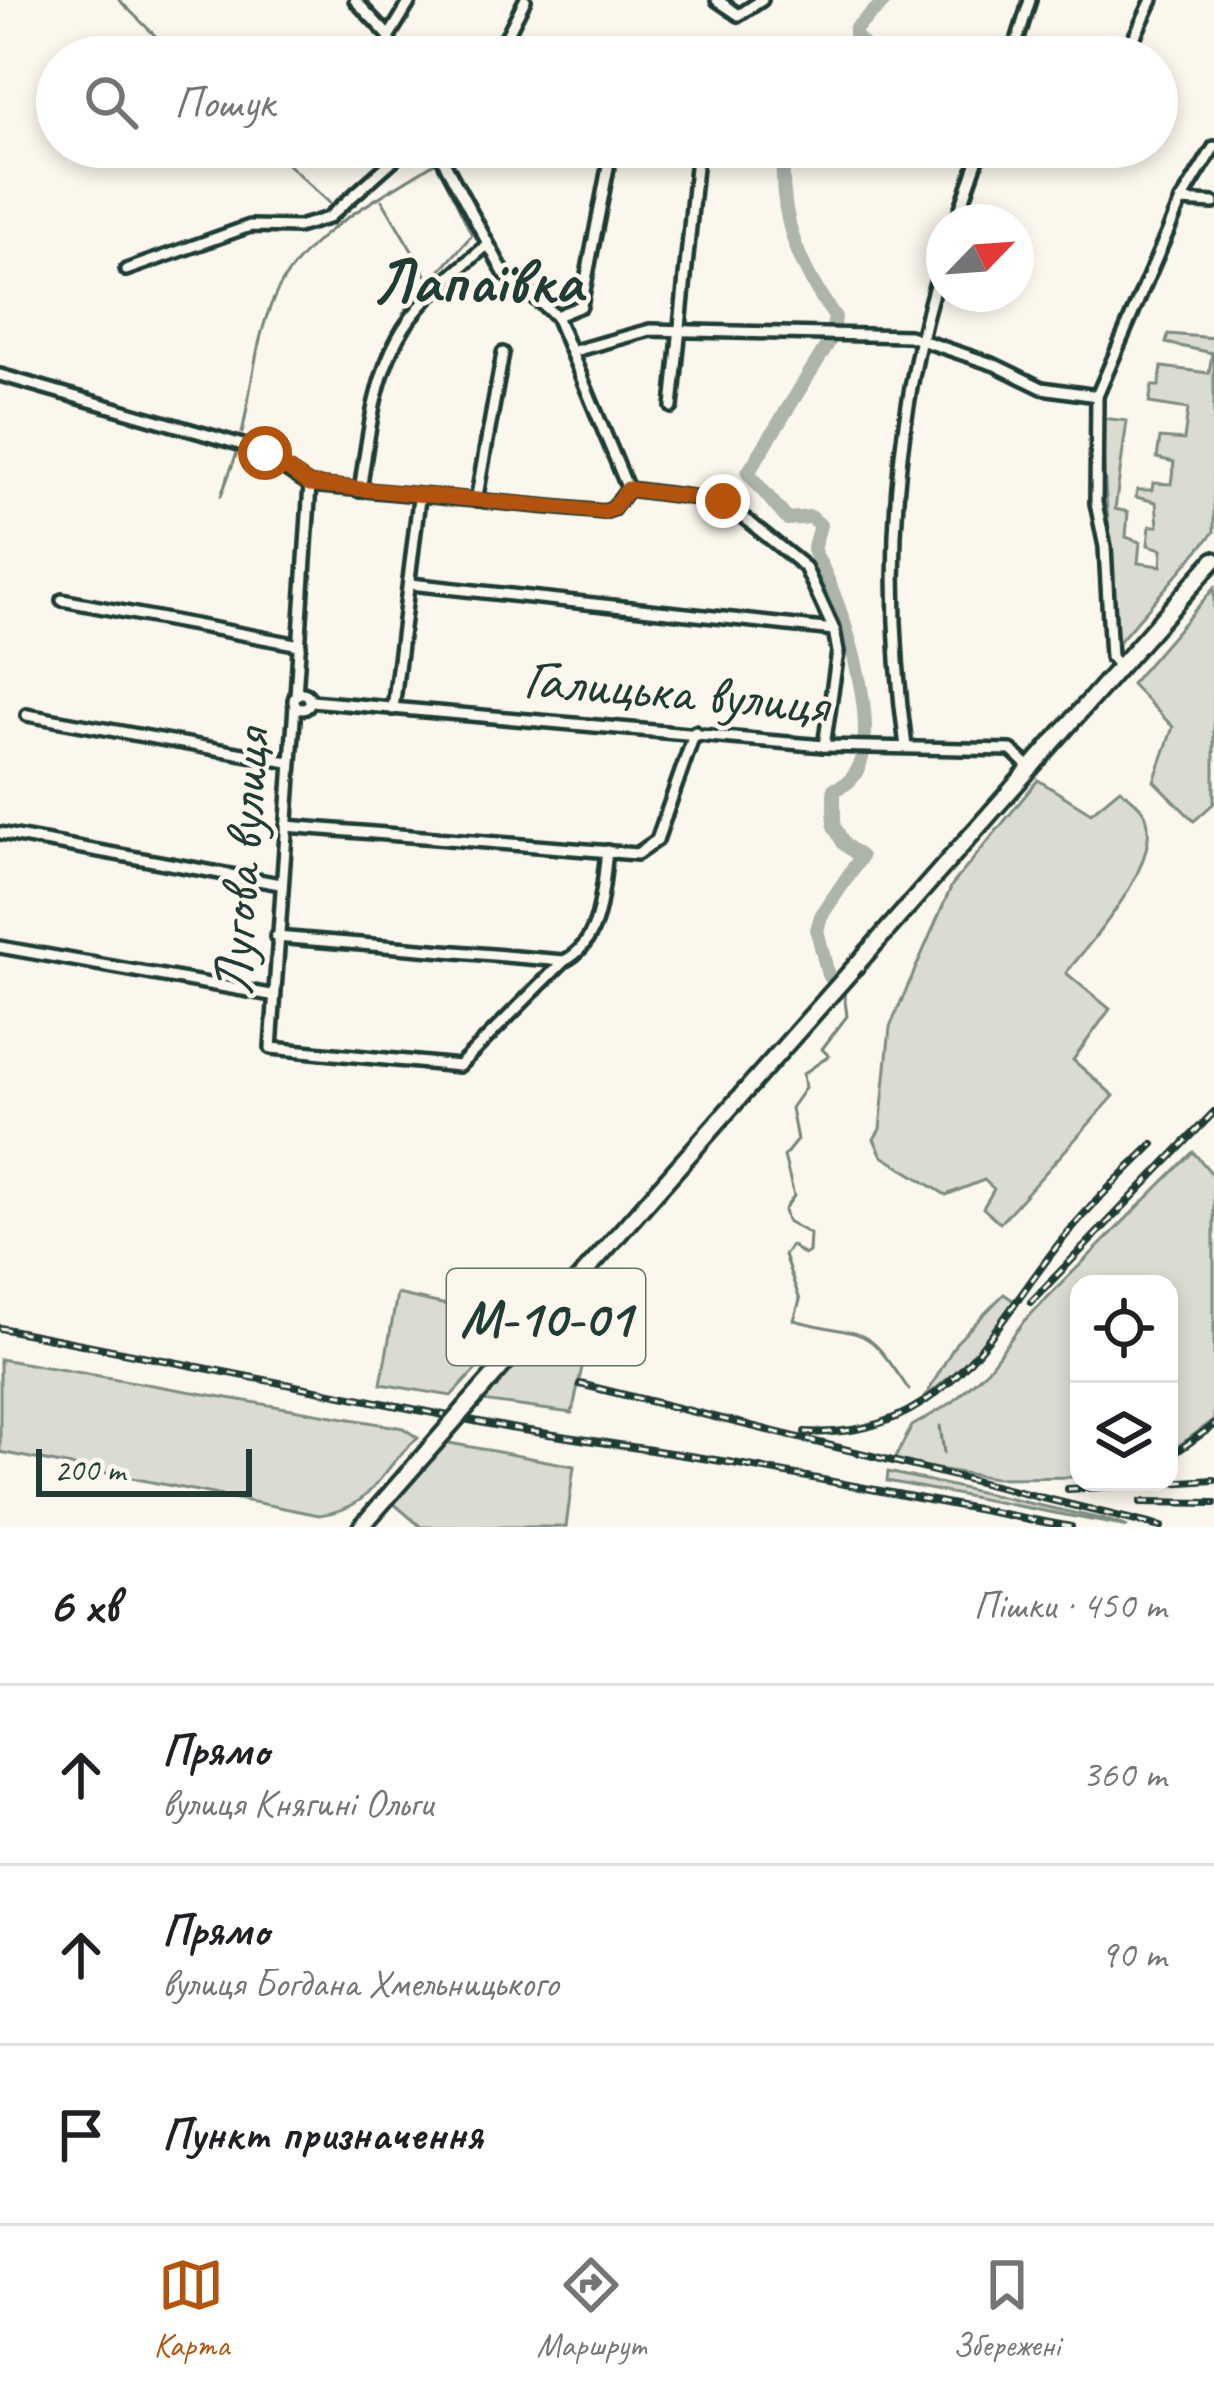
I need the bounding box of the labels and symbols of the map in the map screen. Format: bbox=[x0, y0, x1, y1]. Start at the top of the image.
north arrow bbox=[926, 204, 1034, 312]
district label: Лапаївка bbox=[372, 242, 587, 321]
route start bbox=[238, 426, 292, 480]
route end bbox=[696, 474, 750, 528]
street label: Галицька вулиця bbox=[521, 642, 835, 740]
street label: Лугова вулиця bbox=[196, 723, 286, 998]
road number: М-10-01 bbox=[447, 1269, 645, 1365]
scale bar bbox=[36, 1443, 252, 1496]

